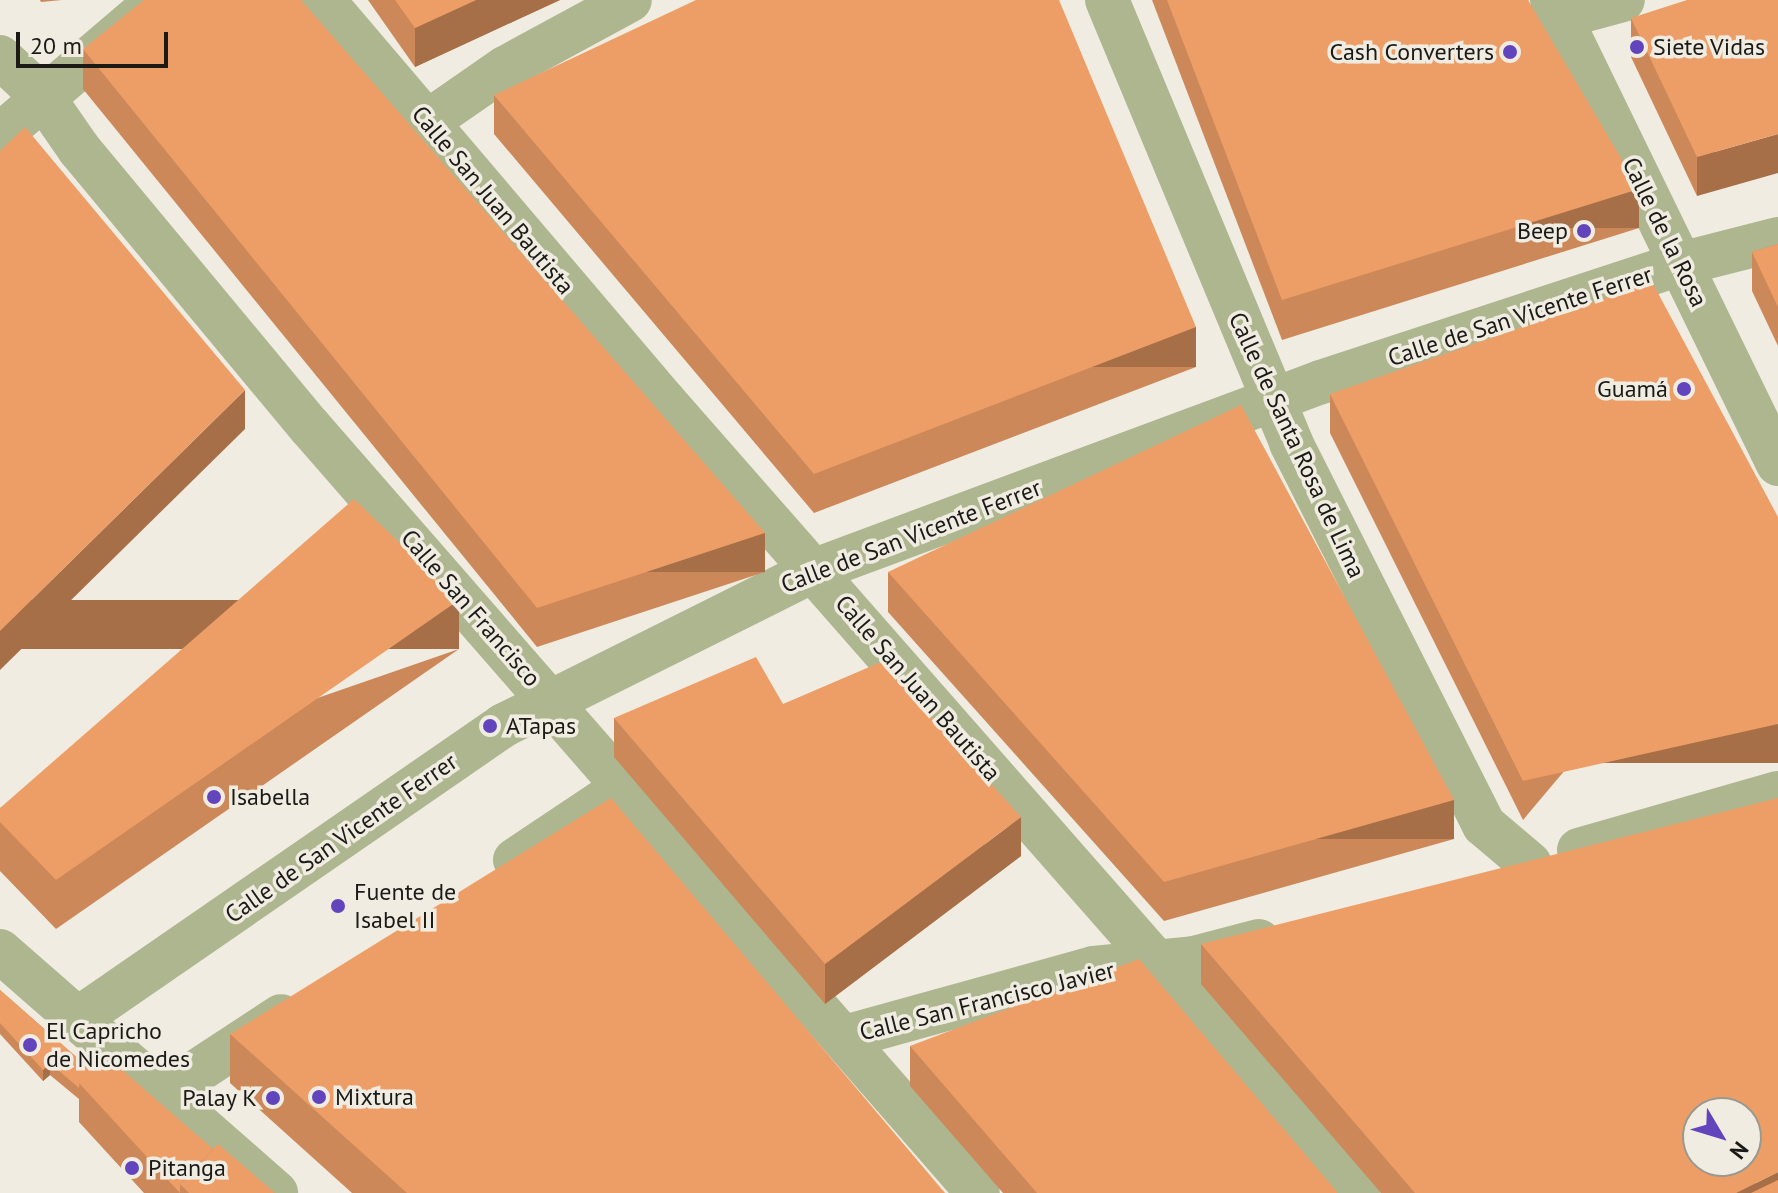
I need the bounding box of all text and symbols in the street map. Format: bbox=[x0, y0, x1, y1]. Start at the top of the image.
scale bar bbox=[20, 16, 172, 66]
text: 20 m bbox=[30, 30, 82, 61]
place label: Siete Vidas bbox=[1653, 33, 1766, 61]
place label: Cash Converters bbox=[1330, 38, 1494, 66]
marker: Siete Vidas bbox=[1628, 38, 1646, 56]
marker: Cash Converters bbox=[1501, 43, 1519, 61]
street label: Calle San Juan Bautista bbox=[406, 100, 580, 300]
street label: Calle de la Rosa bbox=[1616, 153, 1714, 311]
place label: Beep bbox=[1517, 217, 1568, 245]
marker: Beep bbox=[1575, 222, 1593, 240]
street label: Calle de San Vicente Ferrer bbox=[1384, 260, 1656, 372]
street label: Calle de Santa Rosa de Lima bbox=[1223, 308, 1371, 582]
place label: Guamá bbox=[1597, 375, 1668, 403]
marker: Guamá bbox=[1675, 380, 1693, 398]
street label: Calle de San Vicente Ferrer bbox=[777, 473, 1045, 599]
street label: Calle San Francisco bbox=[395, 524, 547, 692]
street label: Calle San Juan Bautista bbox=[829, 589, 1007, 787]
place label: ATapas bbox=[506, 712, 576, 740]
marker: ATapas bbox=[481, 717, 499, 735]
street label: Calle de San Vicente Ferrer bbox=[219, 747, 463, 929]
place label: Isabella bbox=[230, 783, 310, 811]
marker: Isabella bbox=[205, 788, 223, 806]
place label: Fuente de Isabel II bbox=[354, 878, 456, 934]
marker: Fuente de Isabel II bbox=[329, 897, 347, 915]
street label: Calle San Francisco Javier bbox=[857, 955, 1117, 1047]
place label: El Capricho de Nicomedes bbox=[46, 1017, 190, 1073]
marker: El Capricho de Nicomedes bbox=[21, 1036, 39, 1054]
place label: Mixtura bbox=[335, 1083, 414, 1111]
place label: Palay K bbox=[181, 1084, 257, 1112]
marker: Mixtura bbox=[310, 1088, 328, 1106]
marker: Palay K bbox=[264, 1089, 282, 1107]
north arrow bbox=[1682, 1097, 1762, 1177]
text: N bbox=[1724, 1136, 1755, 1165]
place label: Pitanga bbox=[148, 1154, 226, 1182]
marker: Pitanga bbox=[123, 1159, 141, 1177]

